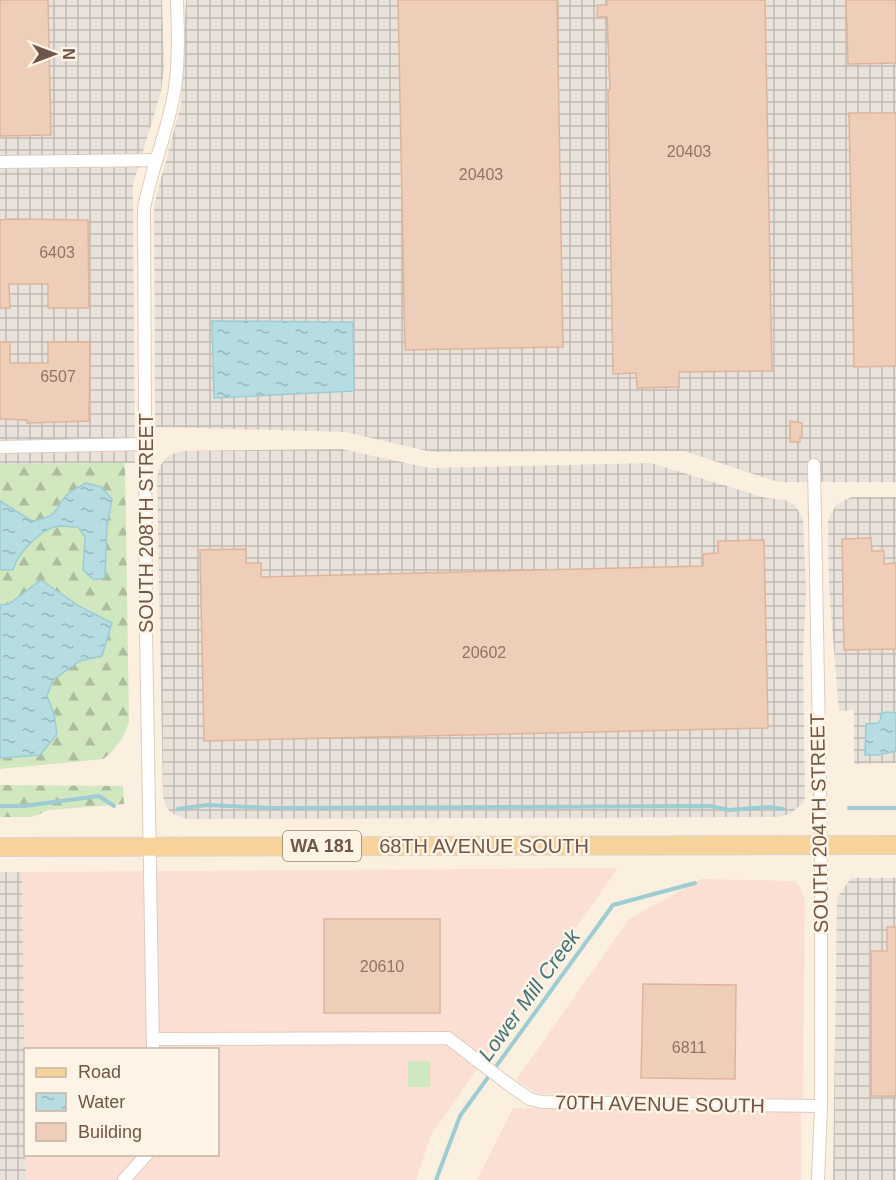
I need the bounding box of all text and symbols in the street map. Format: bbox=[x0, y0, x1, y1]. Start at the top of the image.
north arrow bbox=[24, 24, 84, 84]
text: N bbox=[60, 48, 77, 60]
house number: 20403 bbox=[667, 143, 711, 160]
house number: 20403 bbox=[459, 166, 503, 183]
house number: 6403 bbox=[39, 244, 75, 261]
house number: 6507 bbox=[40, 368, 76, 385]
street label: SOUTH 208TH STREET bbox=[135, 413, 157, 633]
house number: 20602 bbox=[462, 644, 506, 661]
street label: SOUTH 204TH STREET bbox=[806, 713, 832, 933]
road number: WA 181 bbox=[283, 831, 361, 861]
street label: 68TH AVENUE SOUTH bbox=[379, 835, 589, 857]
water label: Lower Mill Creek bbox=[474, 924, 585, 1065]
house number: 20610 bbox=[360, 958, 404, 975]
house number: 6811 bbox=[672, 1039, 706, 1056]
legend bbox=[24, 1048, 219, 1156]
text: Road bbox=[78, 1062, 121, 1082]
street label: 70TH AVENUE SOUTH bbox=[555, 1091, 765, 1117]
text: Water bbox=[78, 1092, 125, 1112]
text: Building bbox=[78, 1122, 142, 1142]

